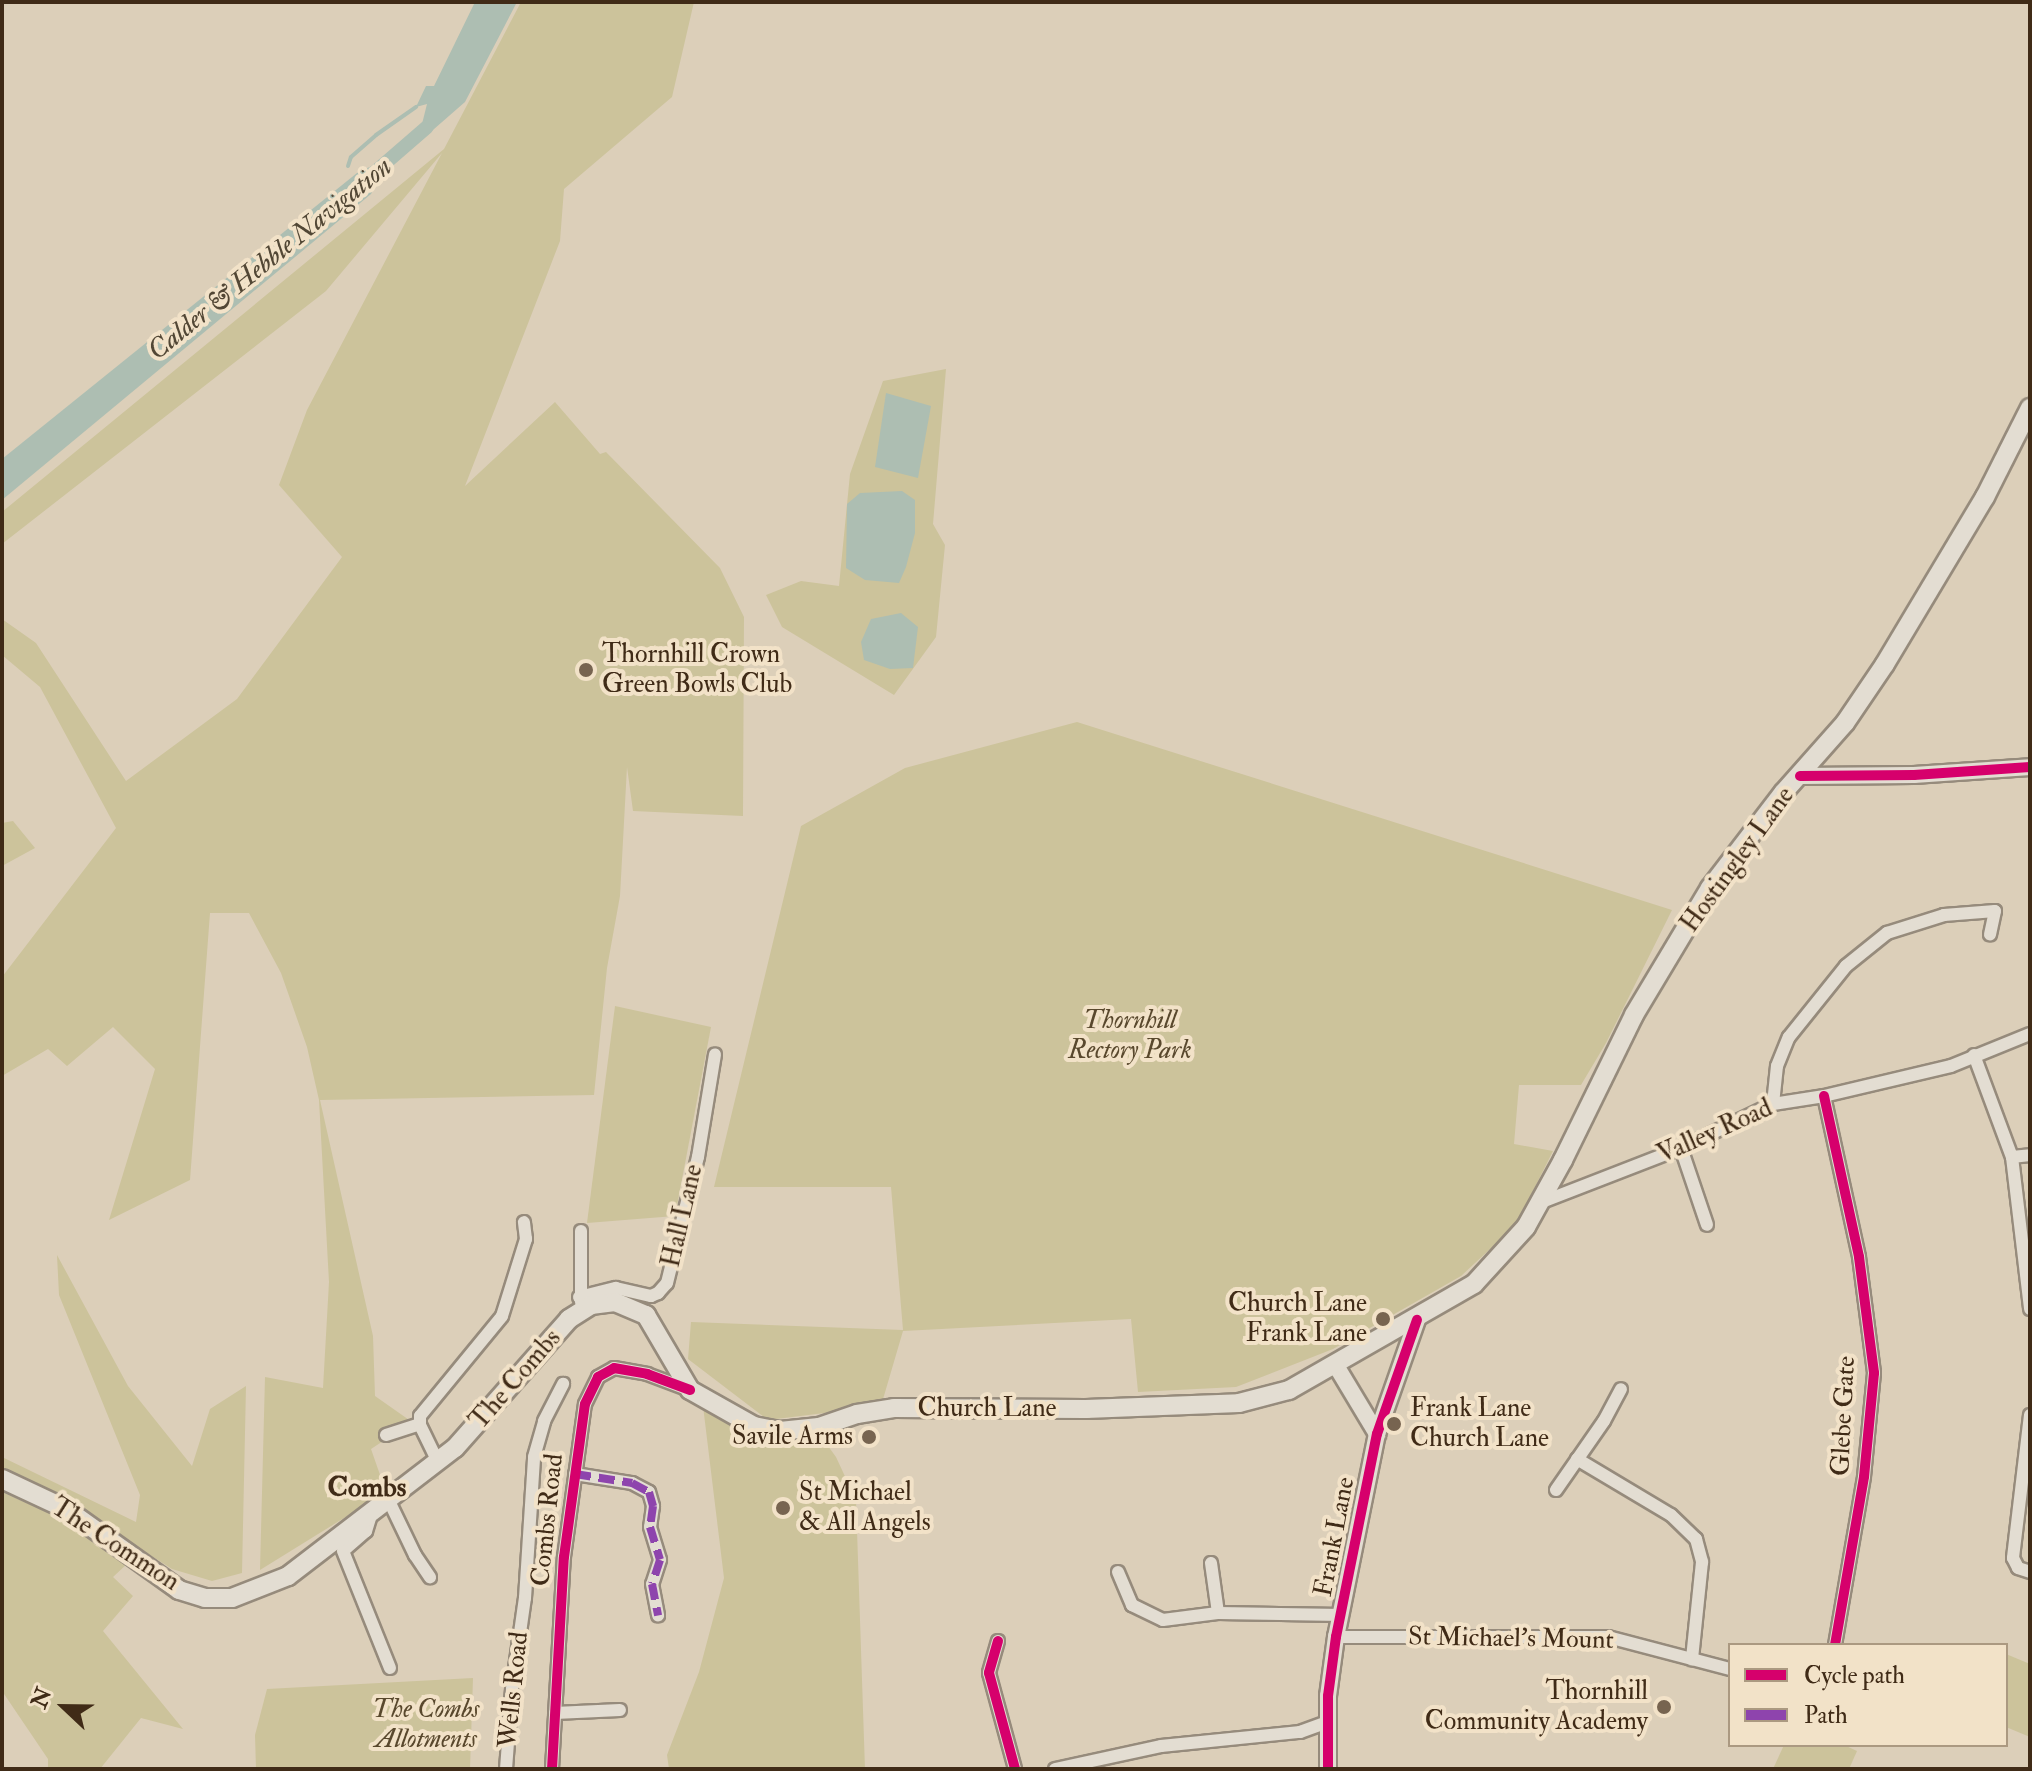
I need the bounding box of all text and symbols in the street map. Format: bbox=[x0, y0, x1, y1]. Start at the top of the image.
water label: Calder & Hebble Navigation bbox=[141, 150, 399, 368]
place label: Thornhill Crown Green Bowls Club bbox=[602, 639, 792, 700]
marker: Thornhill Crown Green Bowls Club bbox=[577, 661, 595, 679]
street label: Hostingley Lane bbox=[1675, 781, 1801, 939]
park label: Thornhill Rectory Park bbox=[1068, 1005, 1192, 1066]
street label: Valley Road bbox=[1653, 1093, 1777, 1171]
street label: Hall Lane bbox=[656, 1162, 710, 1270]
place label: Church Lane Frank Lane bbox=[1228, 1288, 1367, 1350]
marker: Church Lane Frank Lane bbox=[1374, 1310, 1392, 1328]
street label: The Combs bbox=[464, 1324, 568, 1436]
street label: Glebe Gate bbox=[1825, 1355, 1863, 1477]
street label: Church Lane bbox=[918, 1393, 1056, 1425]
place label: Frank Lane Church Lane bbox=[1410, 1393, 1549, 1454]
marker: Frank Lane Church Lane bbox=[1385, 1415, 1403, 1433]
place label: Savile Arms bbox=[732, 1421, 853, 1453]
marker: Savile Arms bbox=[860, 1428, 878, 1446]
street label: Combs Road bbox=[526, 1452, 570, 1588]
district label: Combs bbox=[328, 1471, 406, 1505]
street label: Frank Lane bbox=[1308, 1475, 1362, 1599]
place label: St Michael & All Angels bbox=[799, 1477, 931, 1538]
street label: The Common bbox=[45, 1492, 185, 1598]
marker: St Michael & All Angels bbox=[774, 1499, 792, 1517]
street label: St Michael's Mount bbox=[1408, 1622, 1614, 1656]
street label: Wells Road bbox=[492, 1630, 536, 1750]
legend bbox=[1728, 1643, 2008, 1747]
text: Cycle path bbox=[1804, 1660, 1905, 1691]
north arrow bbox=[24, 1667, 104, 1747]
place label: Thornhill Community Academy bbox=[1425, 1676, 1648, 1738]
text: N bbox=[25, 1684, 58, 1712]
park label: The Combs Allotments bbox=[372, 1694, 480, 1756]
marker: Thornhill Community Academy bbox=[1655, 1698, 1673, 1716]
text: Path bbox=[1804, 1700, 1848, 1731]

